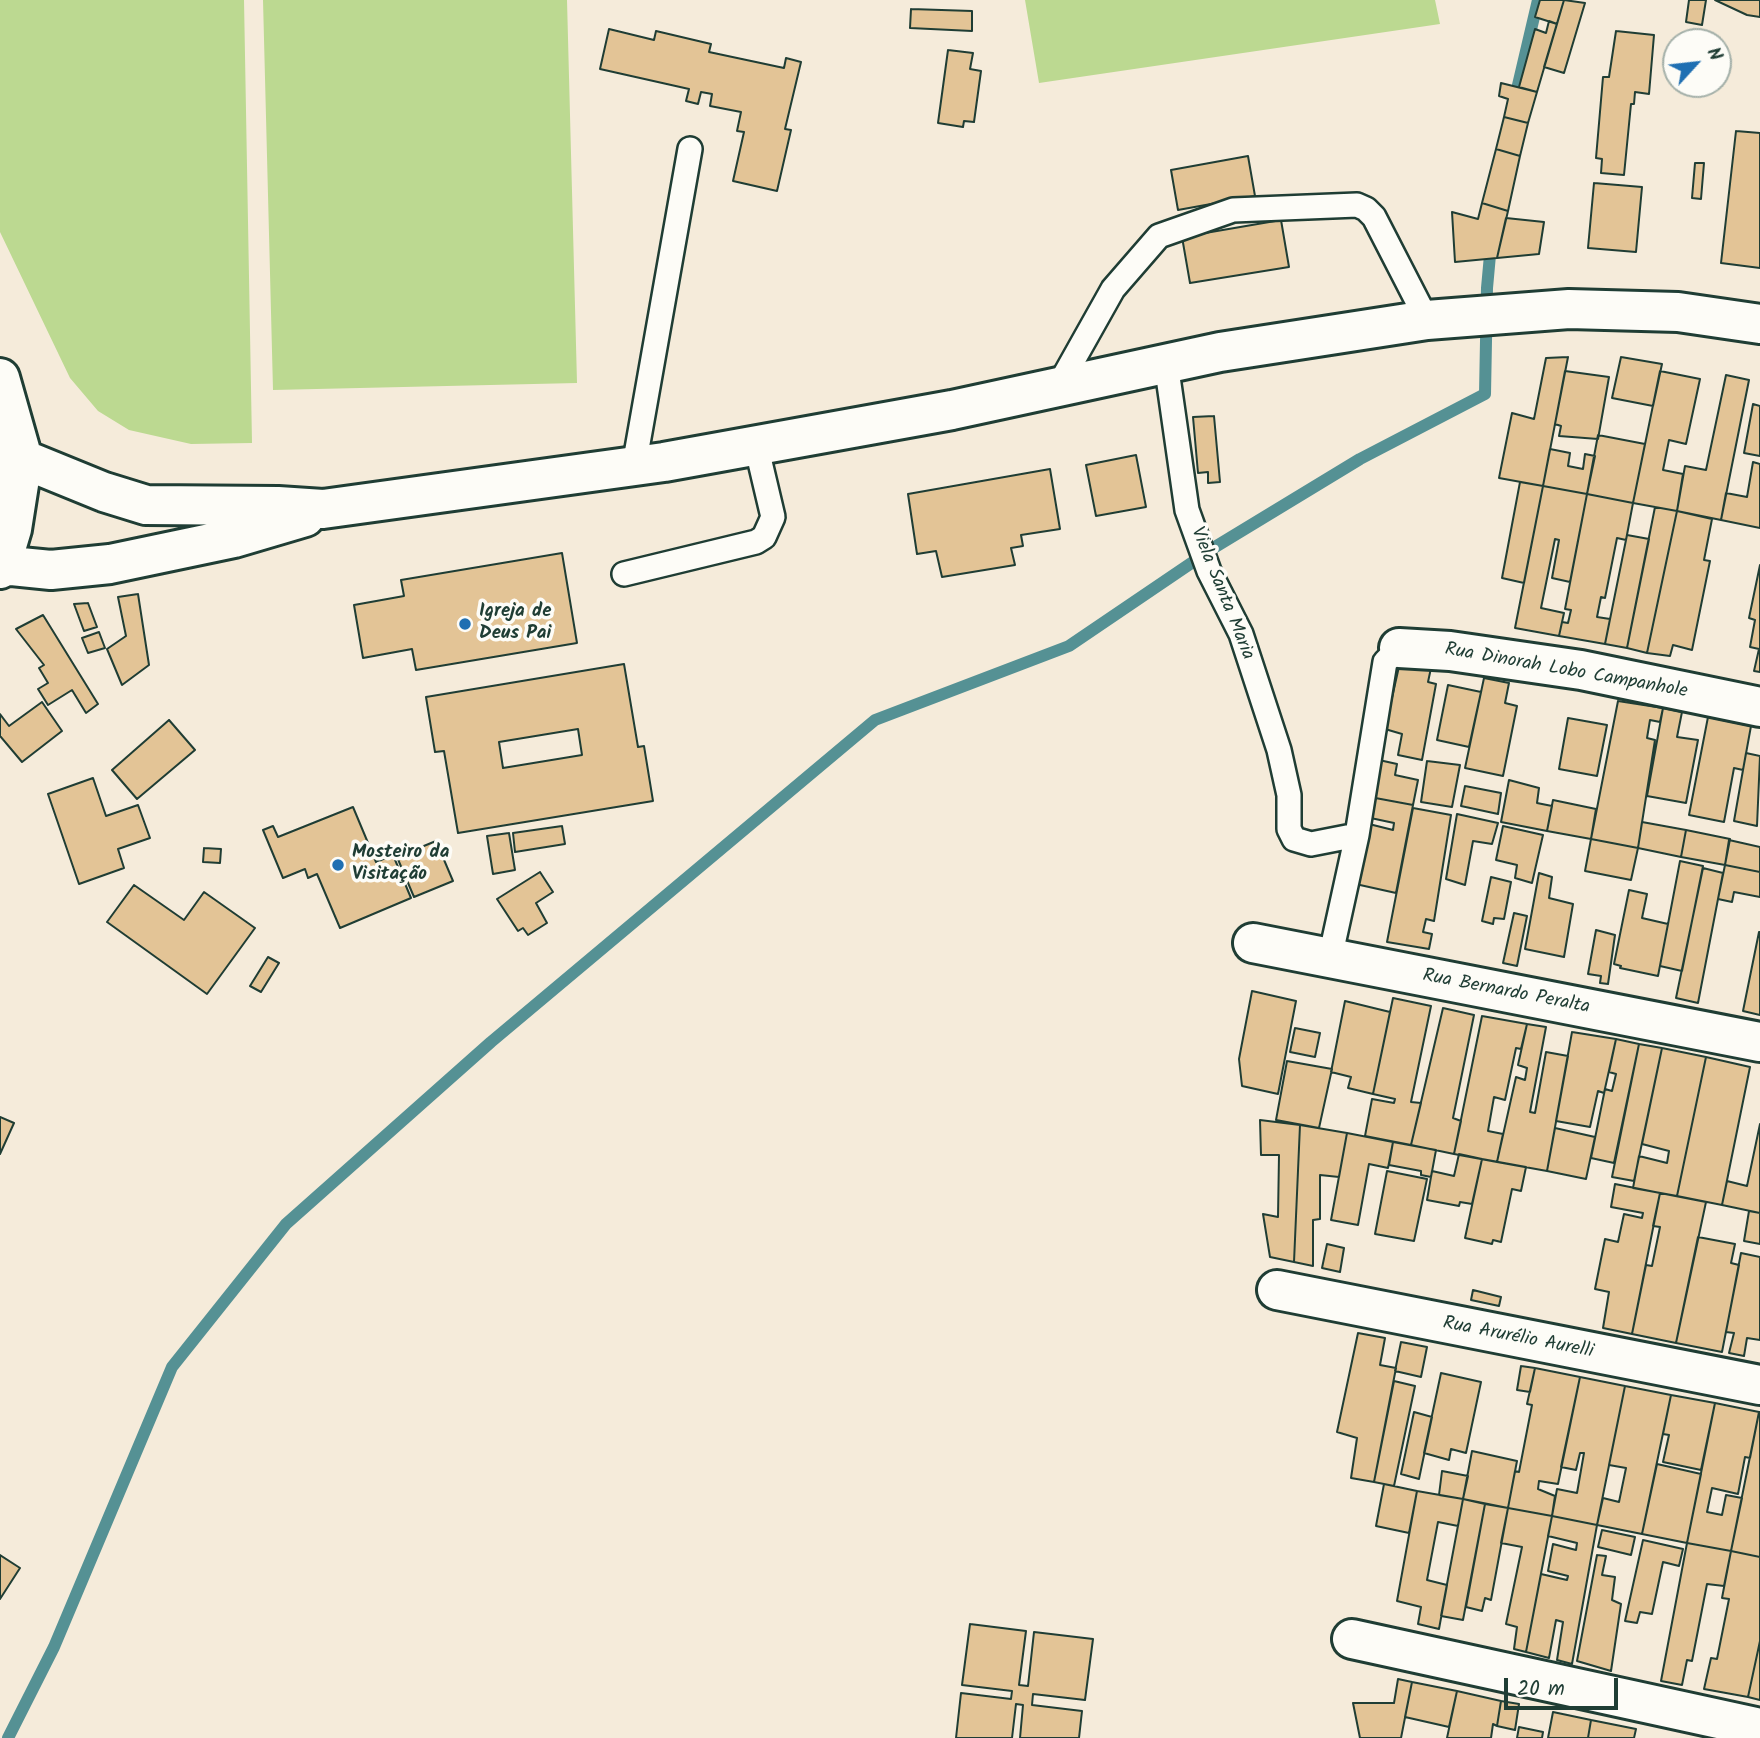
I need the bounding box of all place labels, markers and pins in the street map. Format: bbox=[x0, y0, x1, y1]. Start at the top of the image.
place label: Igreja de Deus Pai bbox=[479, 602, 552, 646]
marker: Igreja de Deus Pai bbox=[457, 616, 473, 632]
place label: Mosteiro da Visitação bbox=[352, 843, 449, 887]
marker: Mosteiro da Visitação bbox=[330, 857, 346, 873]

